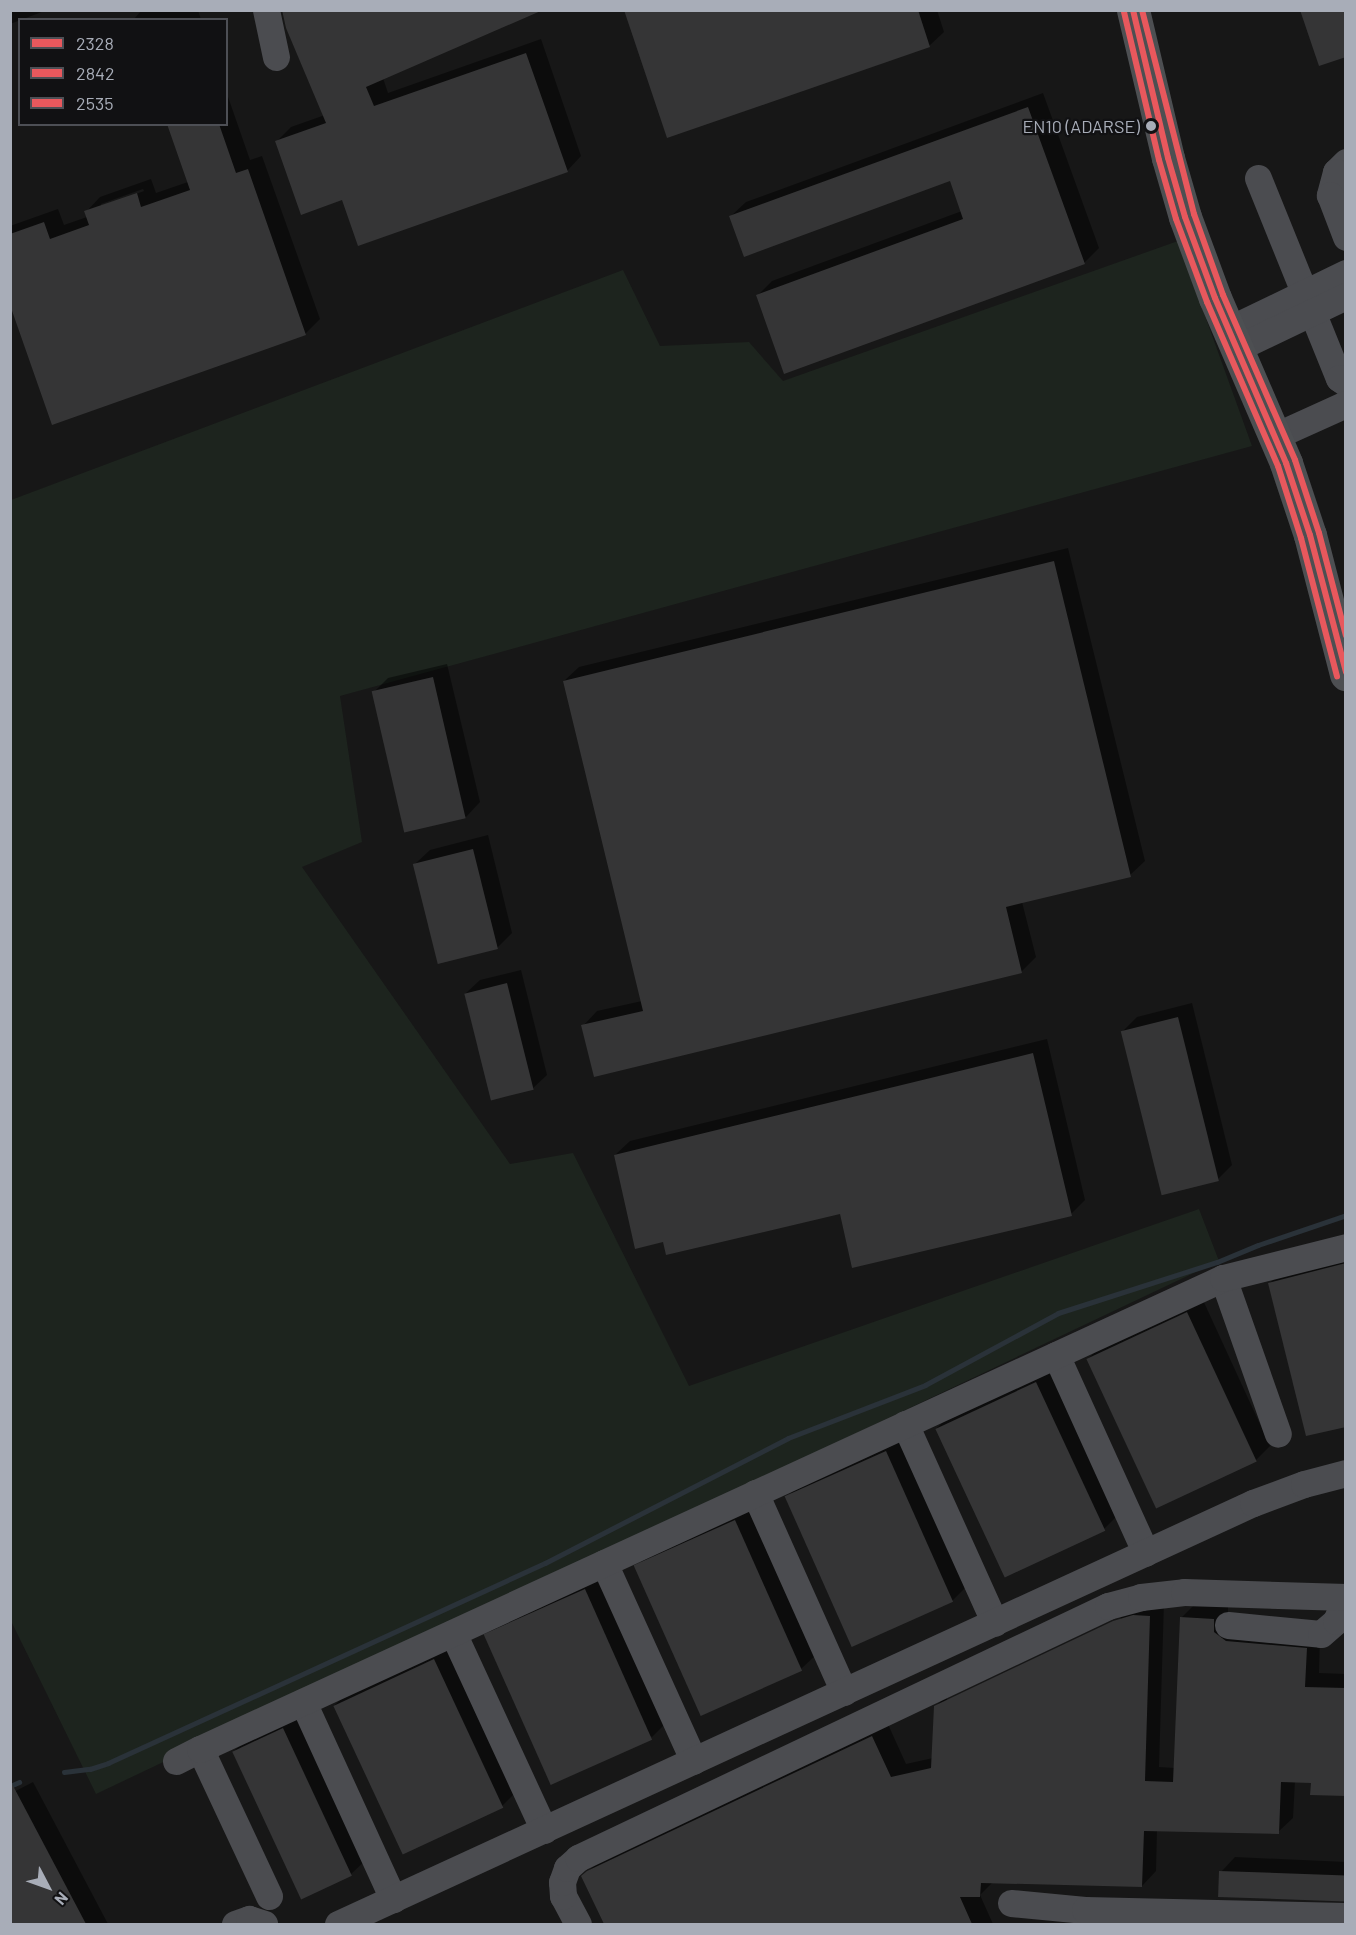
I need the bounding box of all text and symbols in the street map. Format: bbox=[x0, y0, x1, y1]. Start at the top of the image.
legend bbox=[18, 18, 228, 126]
text: 2328 bbox=[76, 32, 114, 54]
text: 2842 bbox=[76, 62, 115, 84]
text: 2535 bbox=[76, 92, 113, 114]
place label: EN10 (ADARSE) bbox=[1022, 115, 1140, 137]
marker: EN10 (ADARSE) bbox=[1145, 120, 1157, 132]
north arrow bbox=[18, 1857, 78, 1917]
text: N bbox=[51, 1889, 73, 1909]

